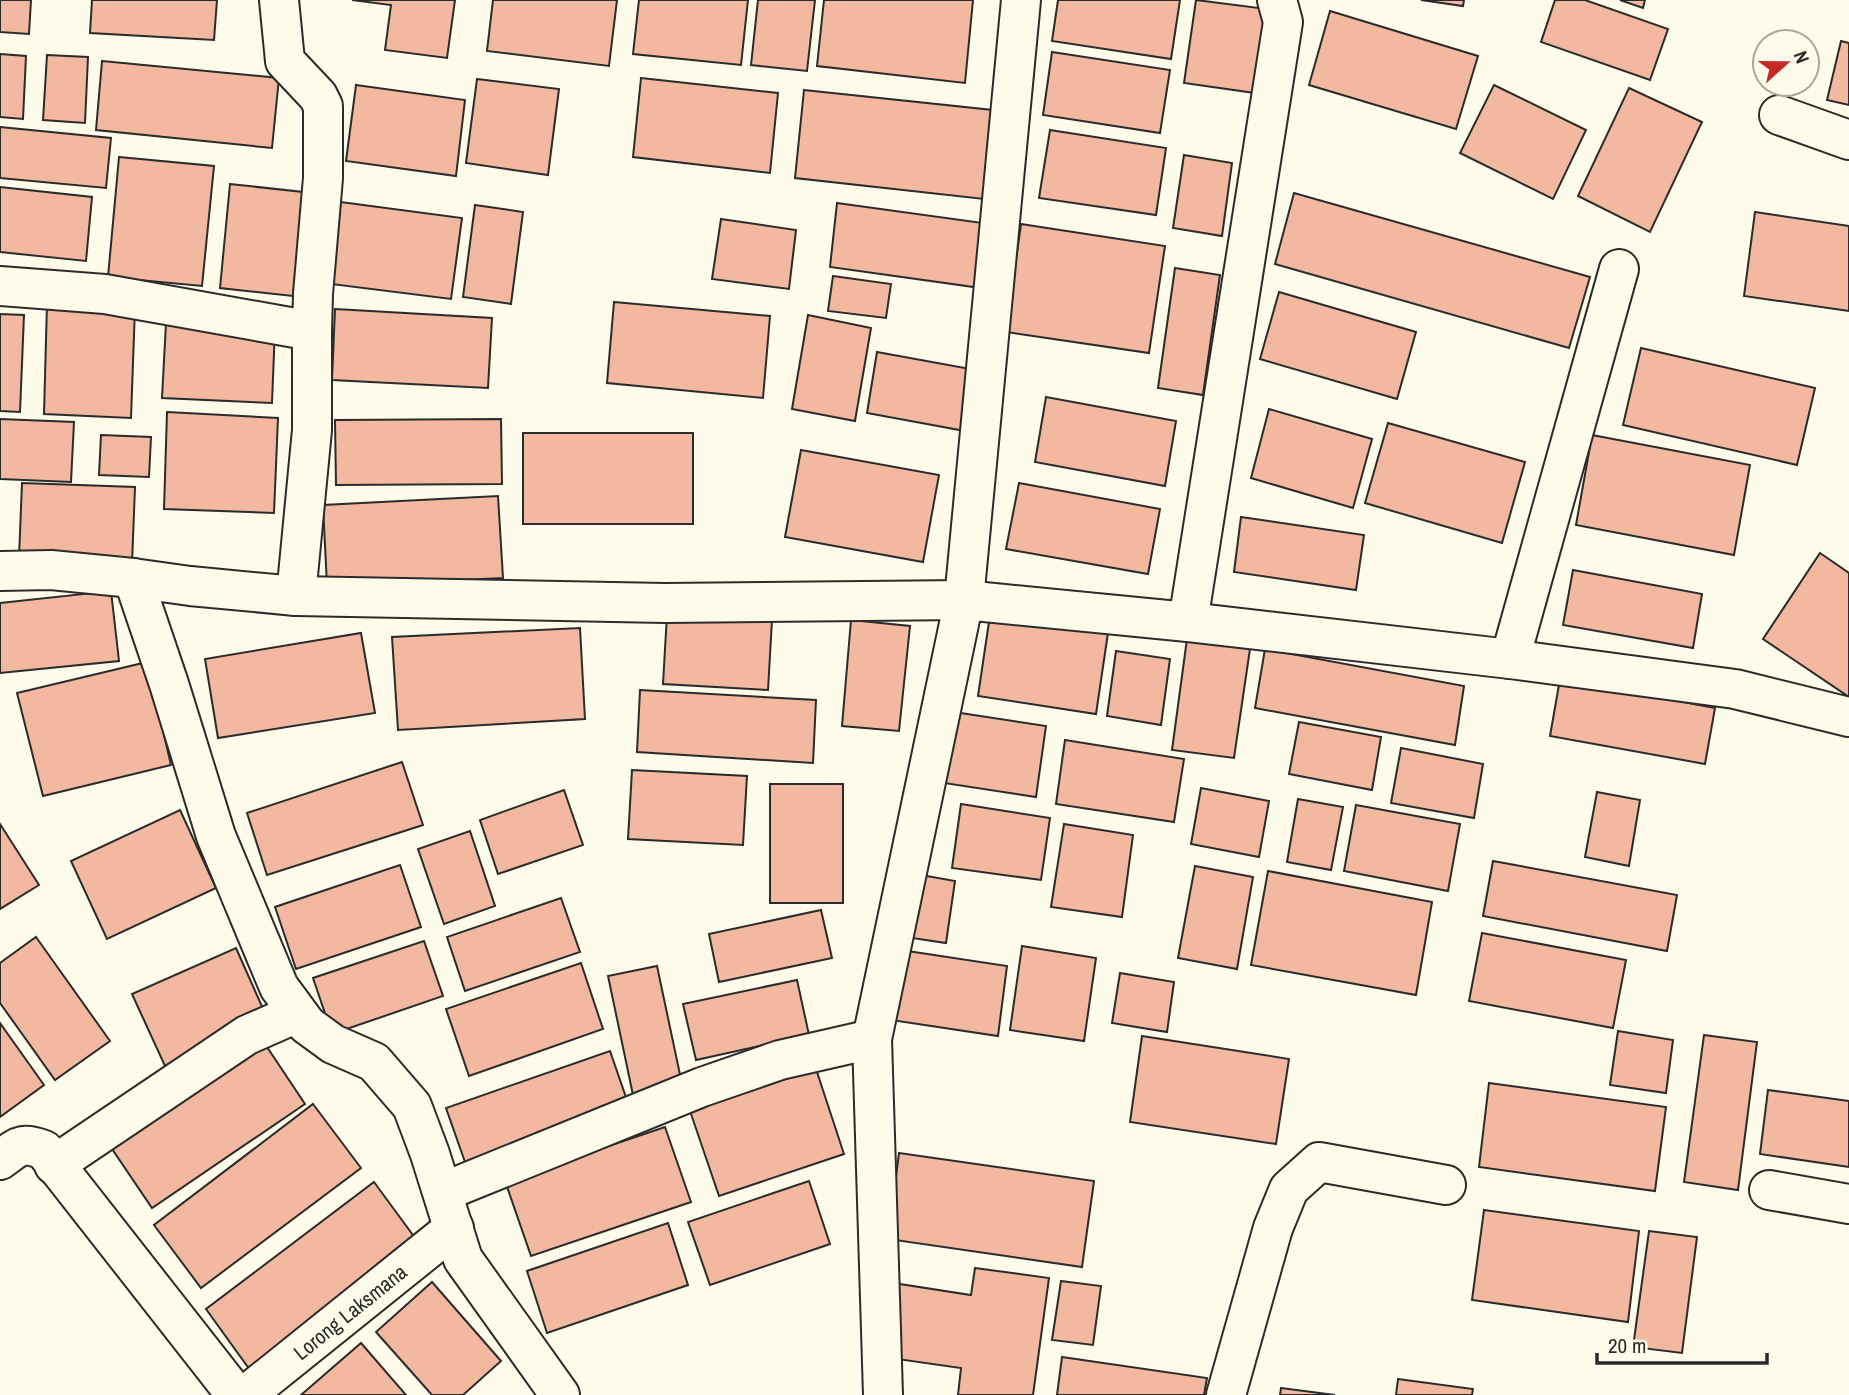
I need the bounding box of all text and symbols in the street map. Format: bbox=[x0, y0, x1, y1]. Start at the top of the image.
north arrow bbox=[1751, 28, 1821, 98]
text: N bbox=[1788, 47, 1816, 67]
street label: Lorong Laksmana bbox=[287, 1257, 413, 1366]
scale bar bbox=[1597, 1322, 1767, 1366]
text: 20 m bbox=[1608, 1331, 1646, 1360]

